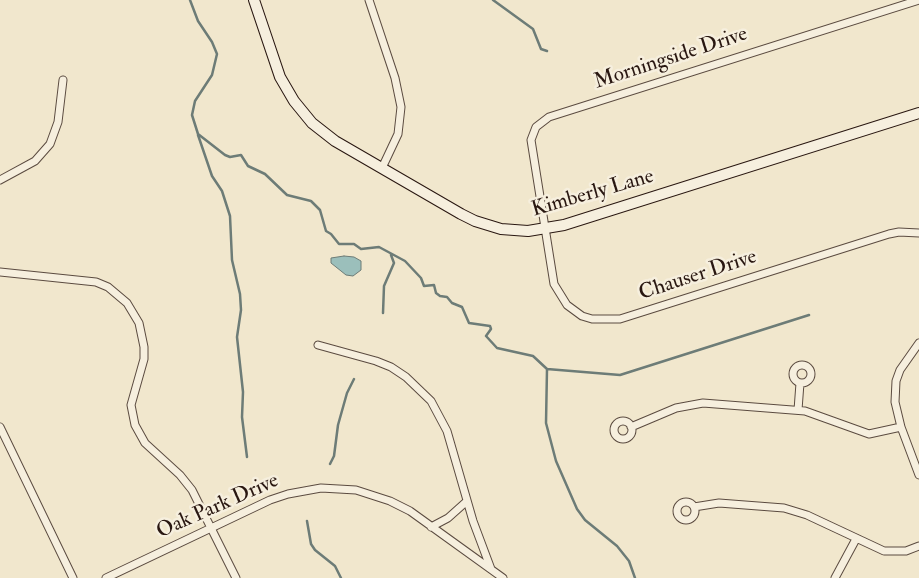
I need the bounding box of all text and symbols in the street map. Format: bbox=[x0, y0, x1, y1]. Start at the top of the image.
street label: Morningside Drive bbox=[591, 22, 751, 96]
street label: Kimberly Lane bbox=[529, 165, 657, 223]
street label: Chauser Drive bbox=[636, 245, 760, 307]
street label: Oak Park Drive bbox=[153, 469, 283, 545]

